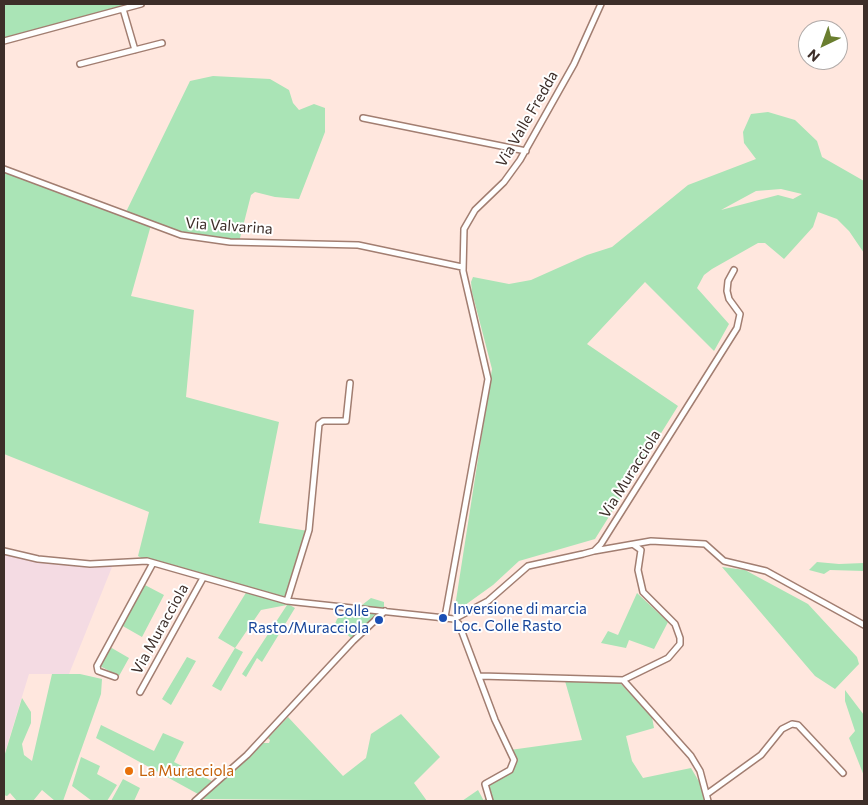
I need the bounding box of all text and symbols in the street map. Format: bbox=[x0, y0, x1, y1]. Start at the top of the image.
north arrow bbox=[798, 20, 848, 70]
text: N bbox=[804, 46, 823, 66]
street label: Via Valle Fredda bbox=[492, 68, 562, 170]
street label: Via Valvarina bbox=[185, 214, 273, 238]
street label: Via Muracciola bbox=[596, 427, 664, 521]
street label: Via Muracciola bbox=[128, 581, 192, 677]
place label: Inversione di marcia Loc. Colle Rasto bbox=[453, 600, 587, 635]
place label: Colle Rasto/Muracciola bbox=[248, 602, 369, 637]
marker: Inversione di marcia Loc. Colle Rasto bbox=[437, 612, 449, 624]
marker: Colle Rasto/Muracciola bbox=[373, 614, 385, 626]
place label: La Muracciola bbox=[139, 762, 234, 780]
marker: La Muracciola bbox=[123, 765, 135, 777]

